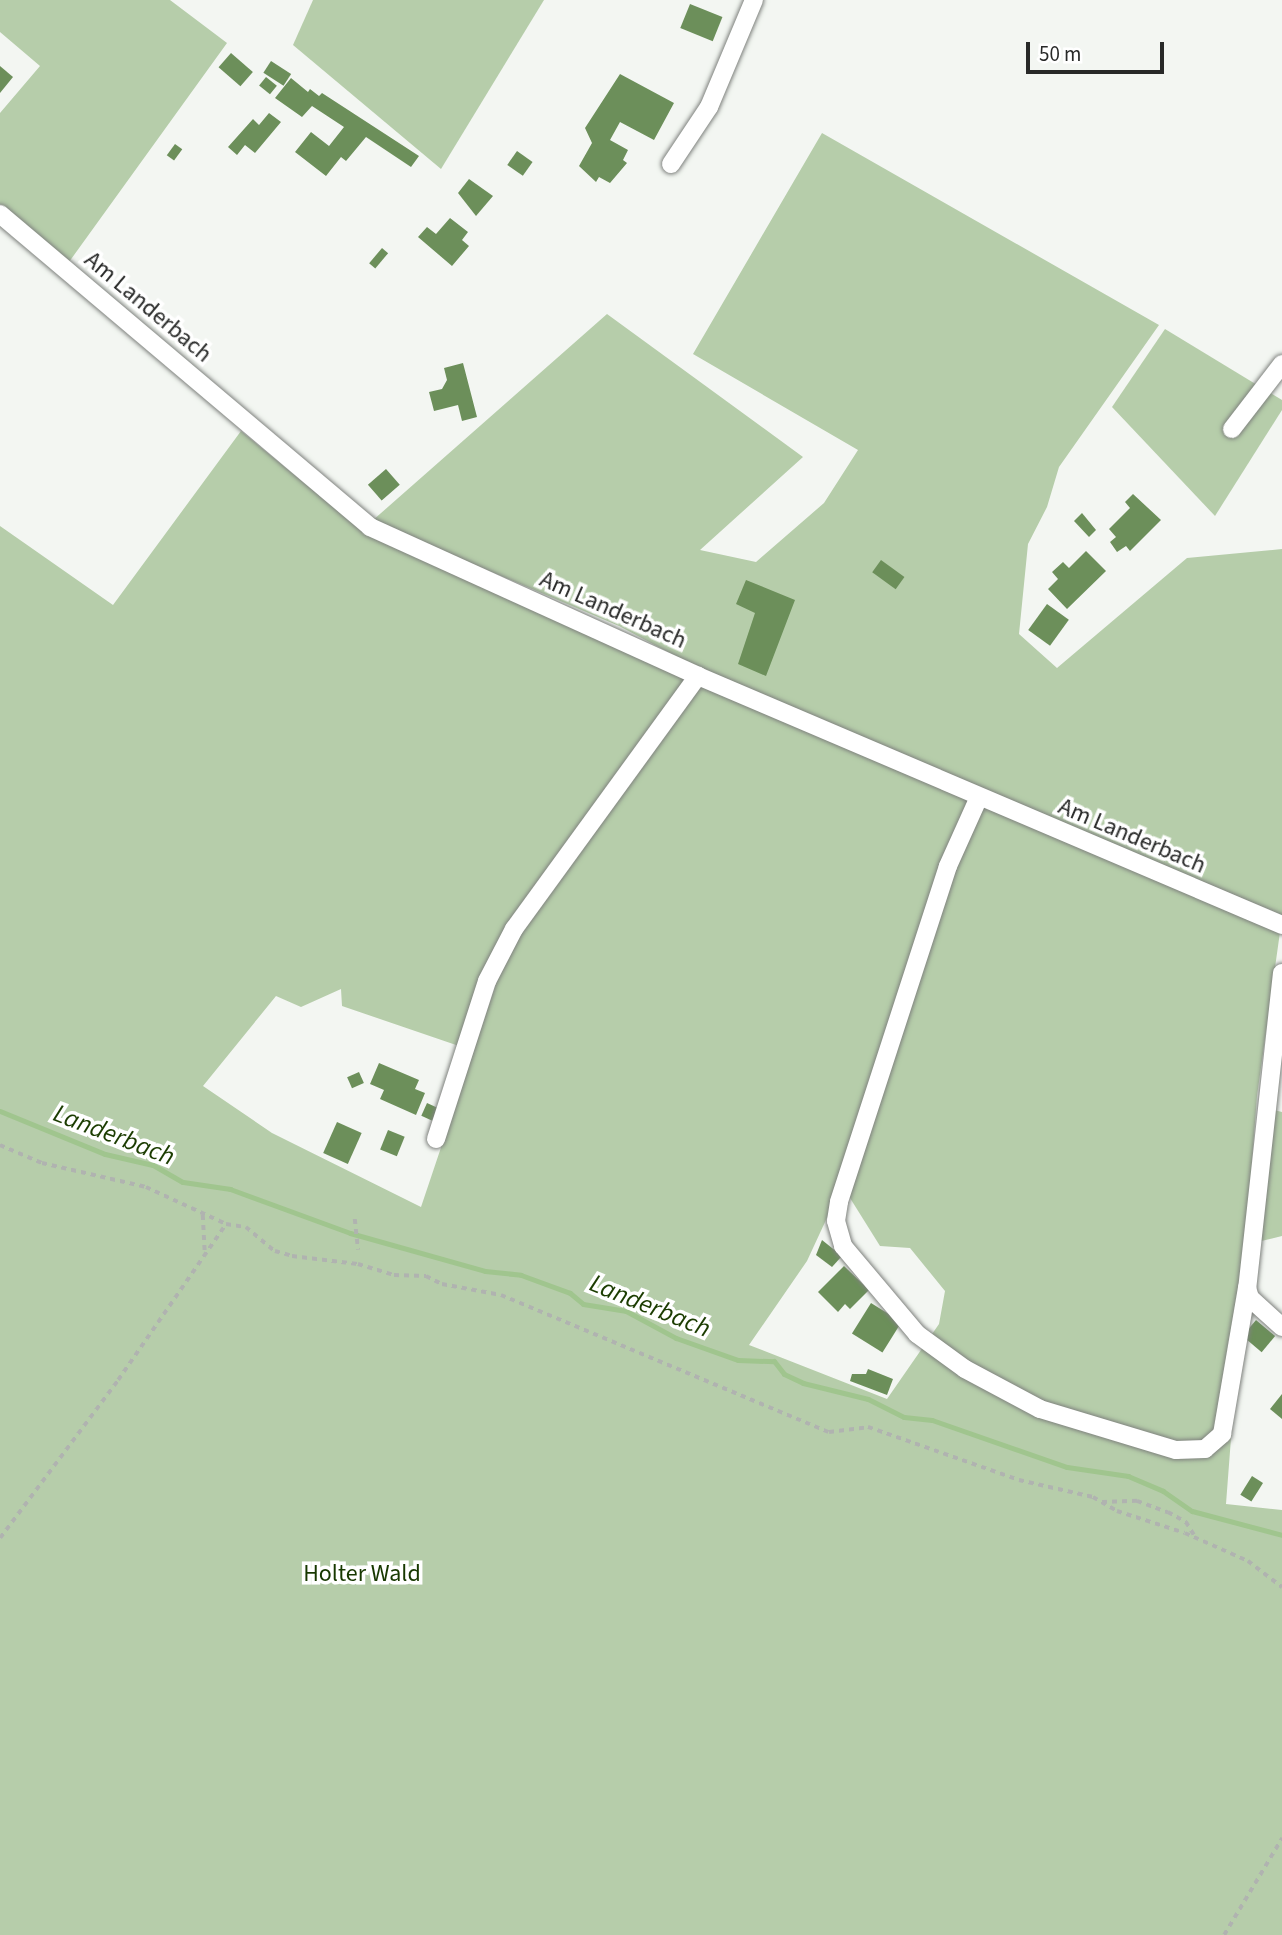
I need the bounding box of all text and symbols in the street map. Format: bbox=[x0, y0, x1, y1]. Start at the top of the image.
scale bar bbox=[1030, 28, 1168, 72]
text: 50 m bbox=[1039, 39, 1081, 69]
street label: Am Landerbach bbox=[79, 245, 217, 369]
street label: Am Landerbach bbox=[535, 565, 691, 655]
street label: Am Landerbach bbox=[1054, 792, 1210, 880]
water label: Landerbach bbox=[49, 1098, 179, 1172]
water label: Landerbach bbox=[585, 1268, 715, 1344]
park label: Holter Wald bbox=[303, 1560, 421, 1588]

